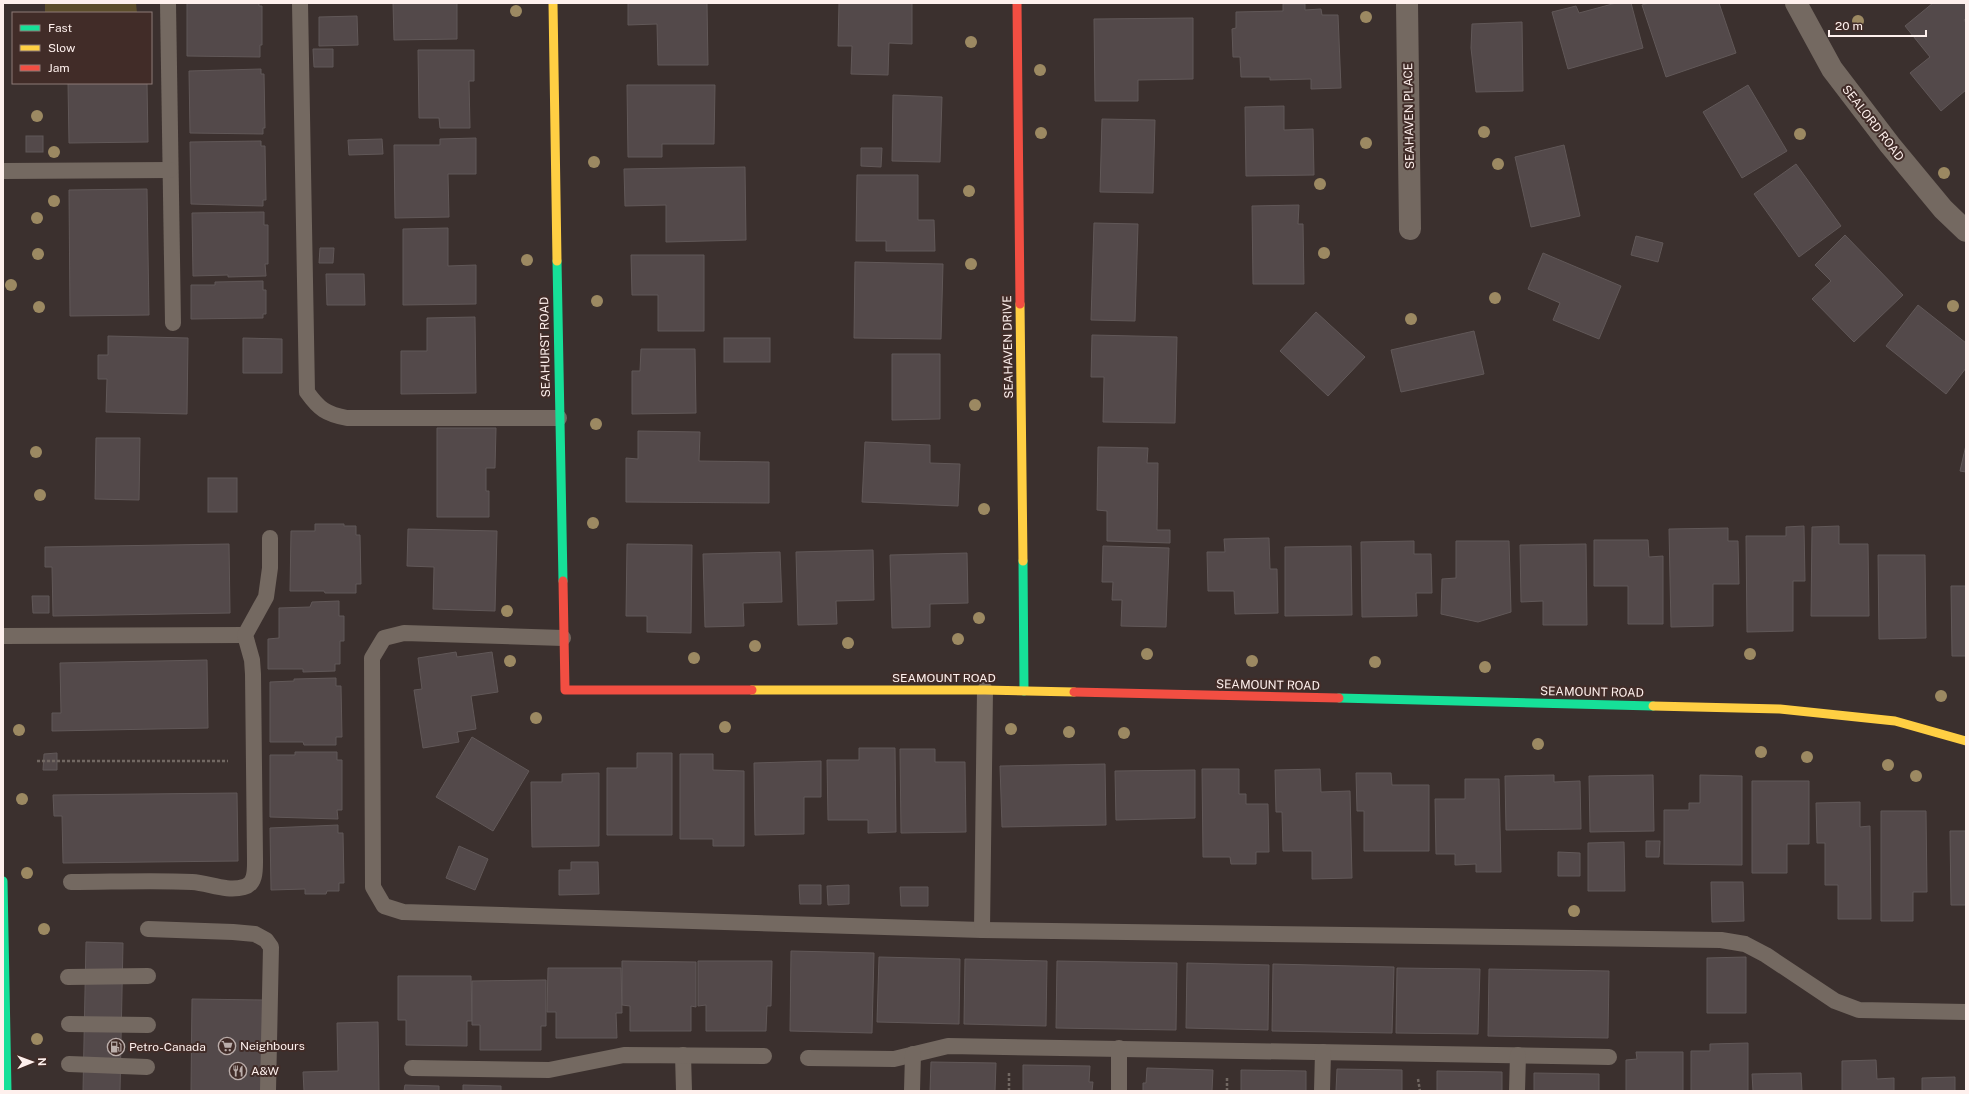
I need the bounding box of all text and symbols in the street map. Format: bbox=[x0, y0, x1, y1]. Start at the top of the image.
legend bbox=[12, 12, 152, 84]
scale bar bbox=[1829, 12, 1926, 38]
text: 20 m bbox=[1835, 19, 1863, 33]
text: Fast bbox=[48, 21, 73, 35]
text: Slow bbox=[48, 41, 76, 55]
text: Jam bbox=[48, 61, 70, 75]
street label: SEAHAVEN PLACE bbox=[1401, 63, 1417, 169]
street label: SEALORD ROAD bbox=[1839, 82, 1907, 164]
street label: SEAHAVEN DRIVE bbox=[1000, 295, 1016, 399]
street label: SEAHURST ROAD bbox=[537, 297, 553, 397]
street label: SEAMOUNT ROAD bbox=[892, 671, 996, 685]
street label: SEAMOUNT ROAD bbox=[1216, 677, 1320, 693]
street label: SEAMOUNT ROAD bbox=[1540, 684, 1644, 700]
supermarket icon: Neighbours bbox=[217, 1036, 237, 1056]
fuel station icon: Petro-Canada bbox=[106, 1037, 126, 1057]
place label: Neighbours bbox=[240, 1039, 305, 1053]
place label: Petro-Canada bbox=[129, 1040, 206, 1054]
north arrow bbox=[12, 1042, 52, 1082]
text: N bbox=[36, 1057, 48, 1066]
restaurant icon: A&W bbox=[228, 1061, 248, 1081]
place label: A&W bbox=[251, 1064, 279, 1078]

